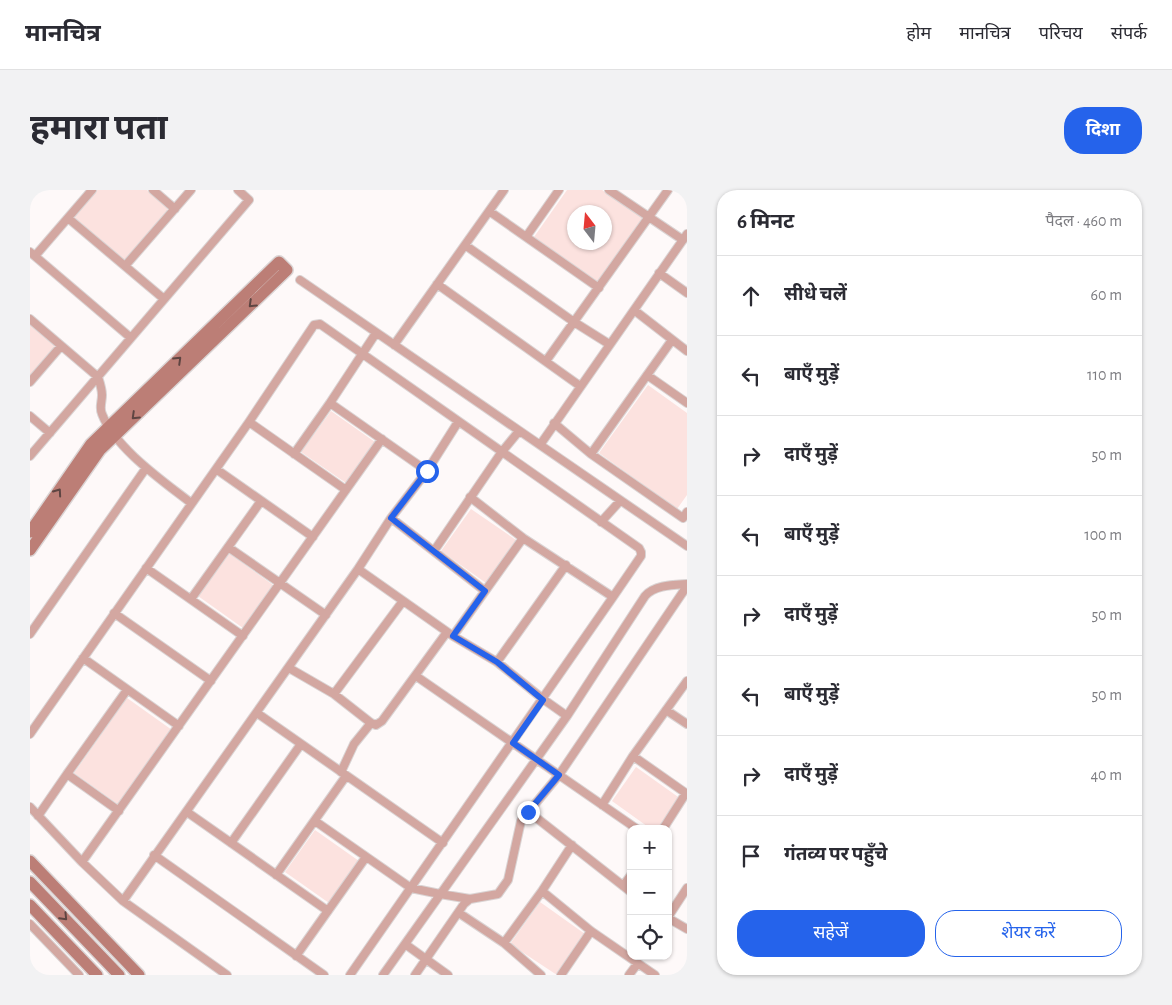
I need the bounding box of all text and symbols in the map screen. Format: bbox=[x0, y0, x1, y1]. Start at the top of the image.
text: मानचित्र bbox=[25, 22, 101, 46]
text: होम bbox=[906, 25, 931, 43]
text: मानचित्र bbox=[959, 25, 1011, 43]
text: परिचय bbox=[1039, 25, 1083, 43]
text: संपर्क bbox=[1111, 25, 1147, 43]
button: दिशा bbox=[1064, 107, 1142, 154]
text: हमारा पता bbox=[30, 111, 167, 146]
north arrow bbox=[567, 205, 612, 250]
text: 6 मिनट bbox=[737, 211, 794, 232]
text: पैदल · 460 m bbox=[1046, 213, 1122, 229]
icon: ahead bbox=[737, 282, 765, 310]
text: सीधे चलें bbox=[784, 285, 847, 304]
text: 60 m bbox=[1091, 287, 1122, 303]
one-way arrow bbox=[248, 298, 257, 307]
one-way arrow bbox=[172, 357, 181, 366]
icon: left bbox=[737, 362, 765, 390]
text: बाएँ मुड़ें bbox=[784, 365, 839, 384]
text: 110 m bbox=[1087, 367, 1122, 383]
one-way arrow bbox=[131, 410, 140, 419]
icon: right bbox=[737, 442, 765, 470]
text: दाएँ मुड़ें bbox=[784, 445, 838, 464]
text: 50 m bbox=[1091, 447, 1122, 463]
route start bbox=[416, 460, 439, 483]
one-way arrow bbox=[52, 488, 61, 498]
icon: left bbox=[737, 522, 765, 550]
text: बाएँ मुड़ें bbox=[784, 525, 839, 544]
text: 100 m bbox=[1084, 527, 1122, 543]
icon: right bbox=[737, 602, 765, 630]
text: दाएँ मुड़ें bbox=[784, 605, 838, 624]
text: 50 m bbox=[1091, 607, 1122, 623]
icon: left bbox=[737, 682, 765, 710]
text: बाएँ मुड़ें bbox=[784, 685, 839, 704]
text: 50 m bbox=[1091, 687, 1122, 703]
icon: right bbox=[737, 762, 765, 790]
text: दाएँ मुड़ें bbox=[784, 765, 838, 784]
text: 40 m bbox=[1090, 767, 1122, 783]
route end bbox=[517, 801, 540, 824]
map controls bbox=[627, 825, 672, 960]
button: + bbox=[627, 825, 672, 870]
icon: arrive bbox=[737, 842, 765, 870]
text: गंतव्य पर पहुँचे bbox=[784, 845, 887, 864]
button: − bbox=[627, 870, 672, 915]
button: सहेजें bbox=[737, 910, 925, 957]
button: शेयर करें bbox=[935, 910, 1122, 957]
one-way arrow bbox=[58, 912, 67, 921]
button: locate bbox=[627, 915, 672, 960]

